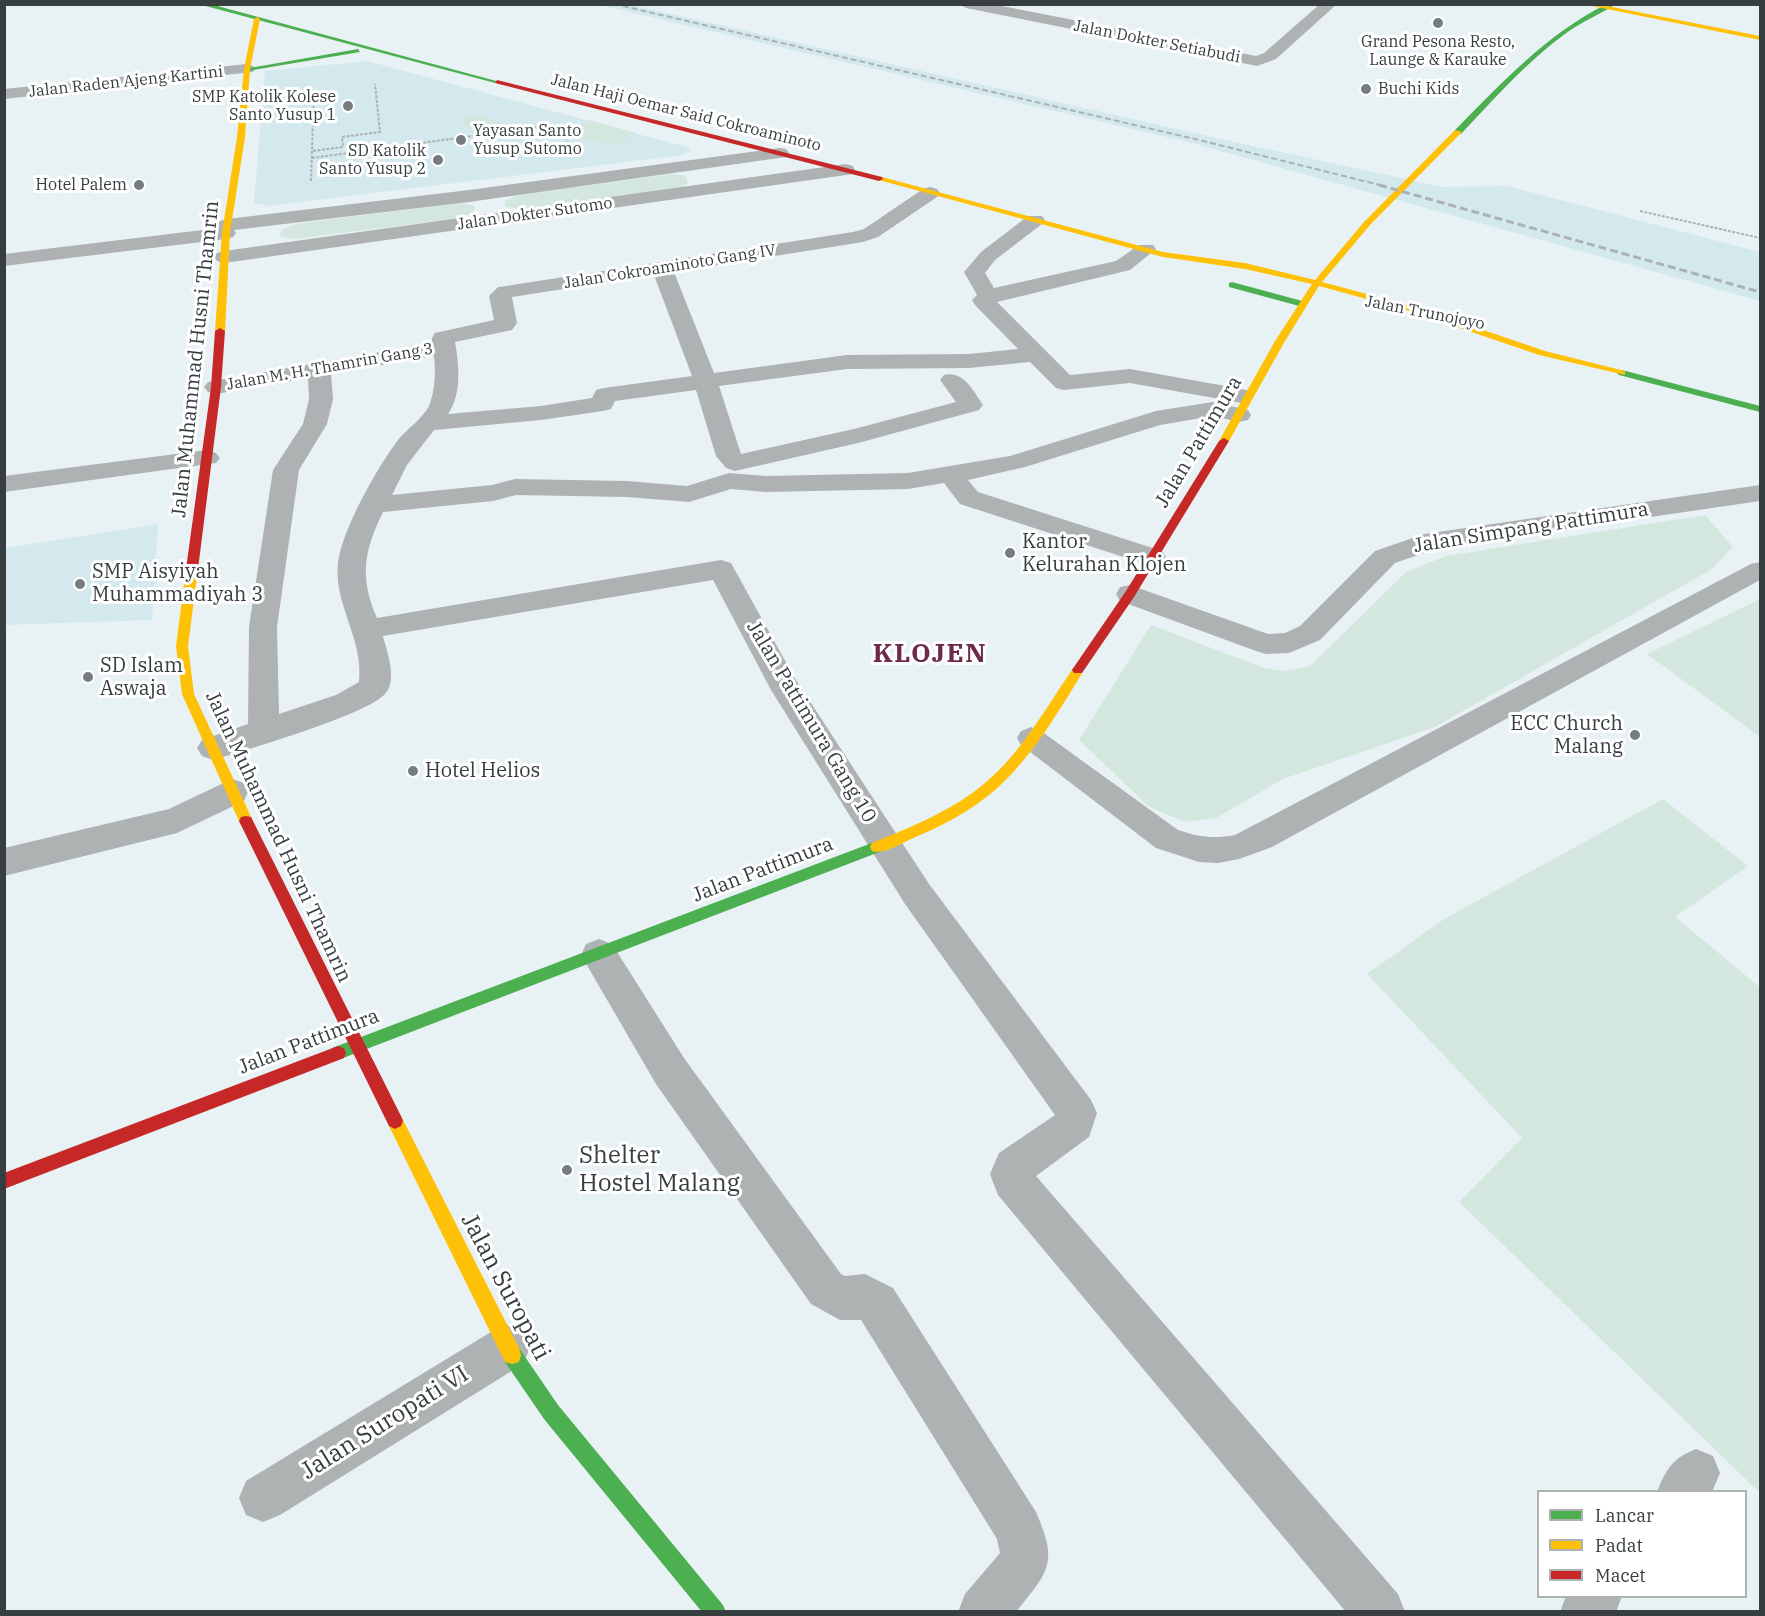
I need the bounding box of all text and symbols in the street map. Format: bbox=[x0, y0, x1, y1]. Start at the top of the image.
street label: Jalan Dokter Setiabudi bbox=[1072, 16, 1242, 68]
marker: Grand Pesona Resto, Launge & Karauke bbox=[1431, 16, 1445, 30]
place label: Grand Pesona Resto, Launge & Karauke bbox=[1361, 32, 1515, 70]
street label: Jalan Raden Ajeng Kartini bbox=[28, 62, 224, 102]
street label: Jalan Haji Oemar Said Cokroaminoto bbox=[549, 70, 823, 156]
place label: Buchi Kids bbox=[1378, 79, 1459, 99]
marker: Buchi Kids bbox=[1359, 82, 1373, 96]
place label: SMP Katolik Kolese Santo Yusup 1 bbox=[192, 87, 336, 125]
marker: SMP Katolik Kolese Santo Yusup 1 bbox=[341, 99, 355, 113]
place label: Yayasan Santo Yusup Sutomo bbox=[473, 121, 582, 159]
marker: Yayasan Santo Yusup Sutomo bbox=[454, 133, 468, 147]
place label: SD Katolik Santo Yusup 2 bbox=[319, 141, 426, 179]
marker: SD Katolik Santo Yusup 2 bbox=[431, 153, 445, 167]
place label: Hotel Palem bbox=[36, 175, 127, 195]
marker: Hotel Palem bbox=[132, 178, 146, 192]
street label: Jalan Dokter Sutomo bbox=[456, 194, 614, 234]
street label: Jalan Muhammad Husni Thamrin bbox=[167, 199, 225, 519]
street label: Jalan Cokroaminoto Gang IV bbox=[563, 241, 777, 293]
street label: Jalan Trunojoyo bbox=[1364, 292, 1486, 334]
street label: Jalan M. H. Thamrin Gang 3 bbox=[225, 339, 435, 395]
street label: Jalan Pattimura bbox=[1150, 372, 1248, 512]
street label: Jalan Simpang Pattimura bbox=[1412, 498, 1650, 558]
place label: Kantor Kelurahan Klojen bbox=[1022, 530, 1186, 577]
marker: Kantor Kelurahan Klojen bbox=[1003, 546, 1017, 560]
place label: SMP Aisyiyah Muhammadiyah 3 bbox=[92, 560, 263, 607]
marker: SMP Aisyiyah Muhammadiyah 3 bbox=[73, 577, 87, 591]
street label: Jalan Pattimura Gang 10 bbox=[741, 617, 881, 827]
district label: KLOJEN bbox=[873, 638, 987, 670]
place label: SD Islam Aswaja bbox=[100, 654, 183, 701]
marker: SD Islam Aswaja bbox=[81, 670, 95, 684]
street label: Jalan Muhammad Husni Thamrin bbox=[200, 688, 356, 986]
place label: ECC Church Malang bbox=[1510, 712, 1623, 759]
marker: ECC Church Malang bbox=[1628, 728, 1642, 742]
place label: Hotel Helios bbox=[425, 759, 540, 783]
marker: Hotel Helios bbox=[406, 764, 420, 778]
street label: Jalan Pattimura bbox=[689, 832, 837, 908]
street label: Jalan Pattimura bbox=[235, 1004, 383, 1080]
place label: Shelter Hostel Malang bbox=[579, 1142, 740, 1198]
marker: Shelter Hostel Malang bbox=[560, 1163, 574, 1177]
street label: Jalan Suropati bbox=[454, 1209, 556, 1365]
street label: Jalan Suropati VI bbox=[296, 1360, 474, 1486]
legend bbox=[1537, 1490, 1747, 1598]
text: Lancar bbox=[1595, 1504, 1654, 1527]
text: Padat bbox=[1595, 1534, 1643, 1557]
text: Macet bbox=[1595, 1564, 1646, 1587]

